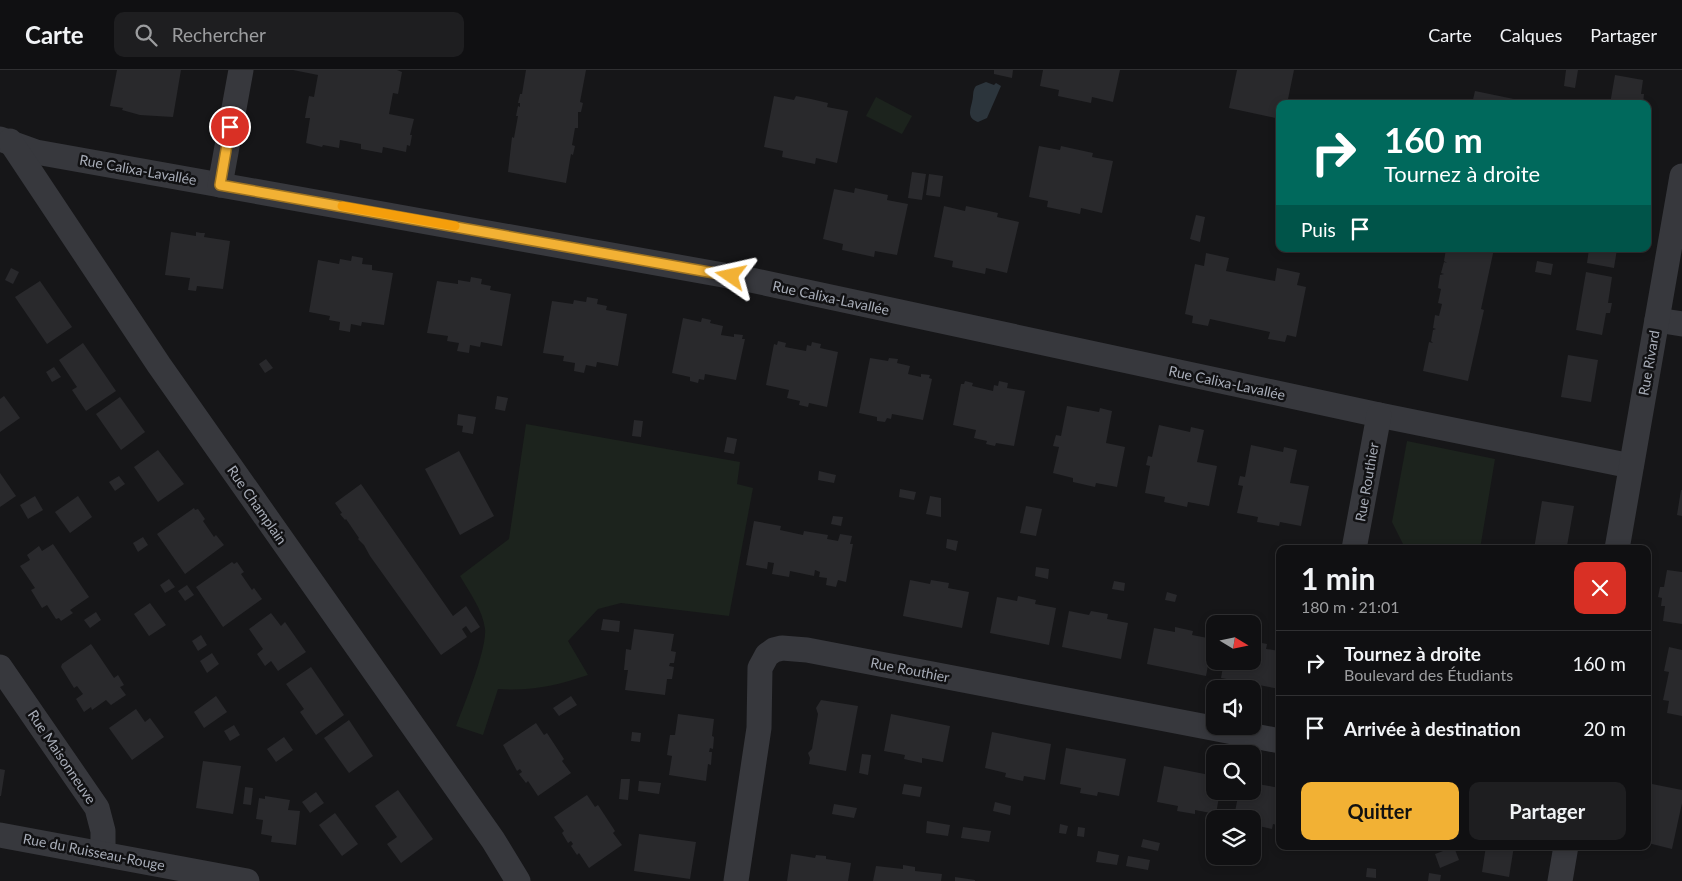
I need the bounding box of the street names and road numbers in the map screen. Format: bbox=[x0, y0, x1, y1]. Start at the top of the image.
street label: Rue Calixa-Lavallée bbox=[78, 151, 198, 188]
street label: Rue Calixa-Lavallée bbox=[771, 277, 891, 318]
street label: Rue Rivard bbox=[1634, 329, 1663, 397]
street label: Rue Calixa-Lavallée bbox=[1167, 362, 1287, 403]
street label: Rue Routhier bbox=[1351, 441, 1382, 523]
street label: Rue Champlain bbox=[224, 462, 291, 547]
street label: Rue Routhier bbox=[869, 654, 951, 685]
street label: Rue Maisonneuve bbox=[25, 707, 100, 807]
street label: Rue du Ruisseau-Rouge bbox=[22, 829, 167, 874]

